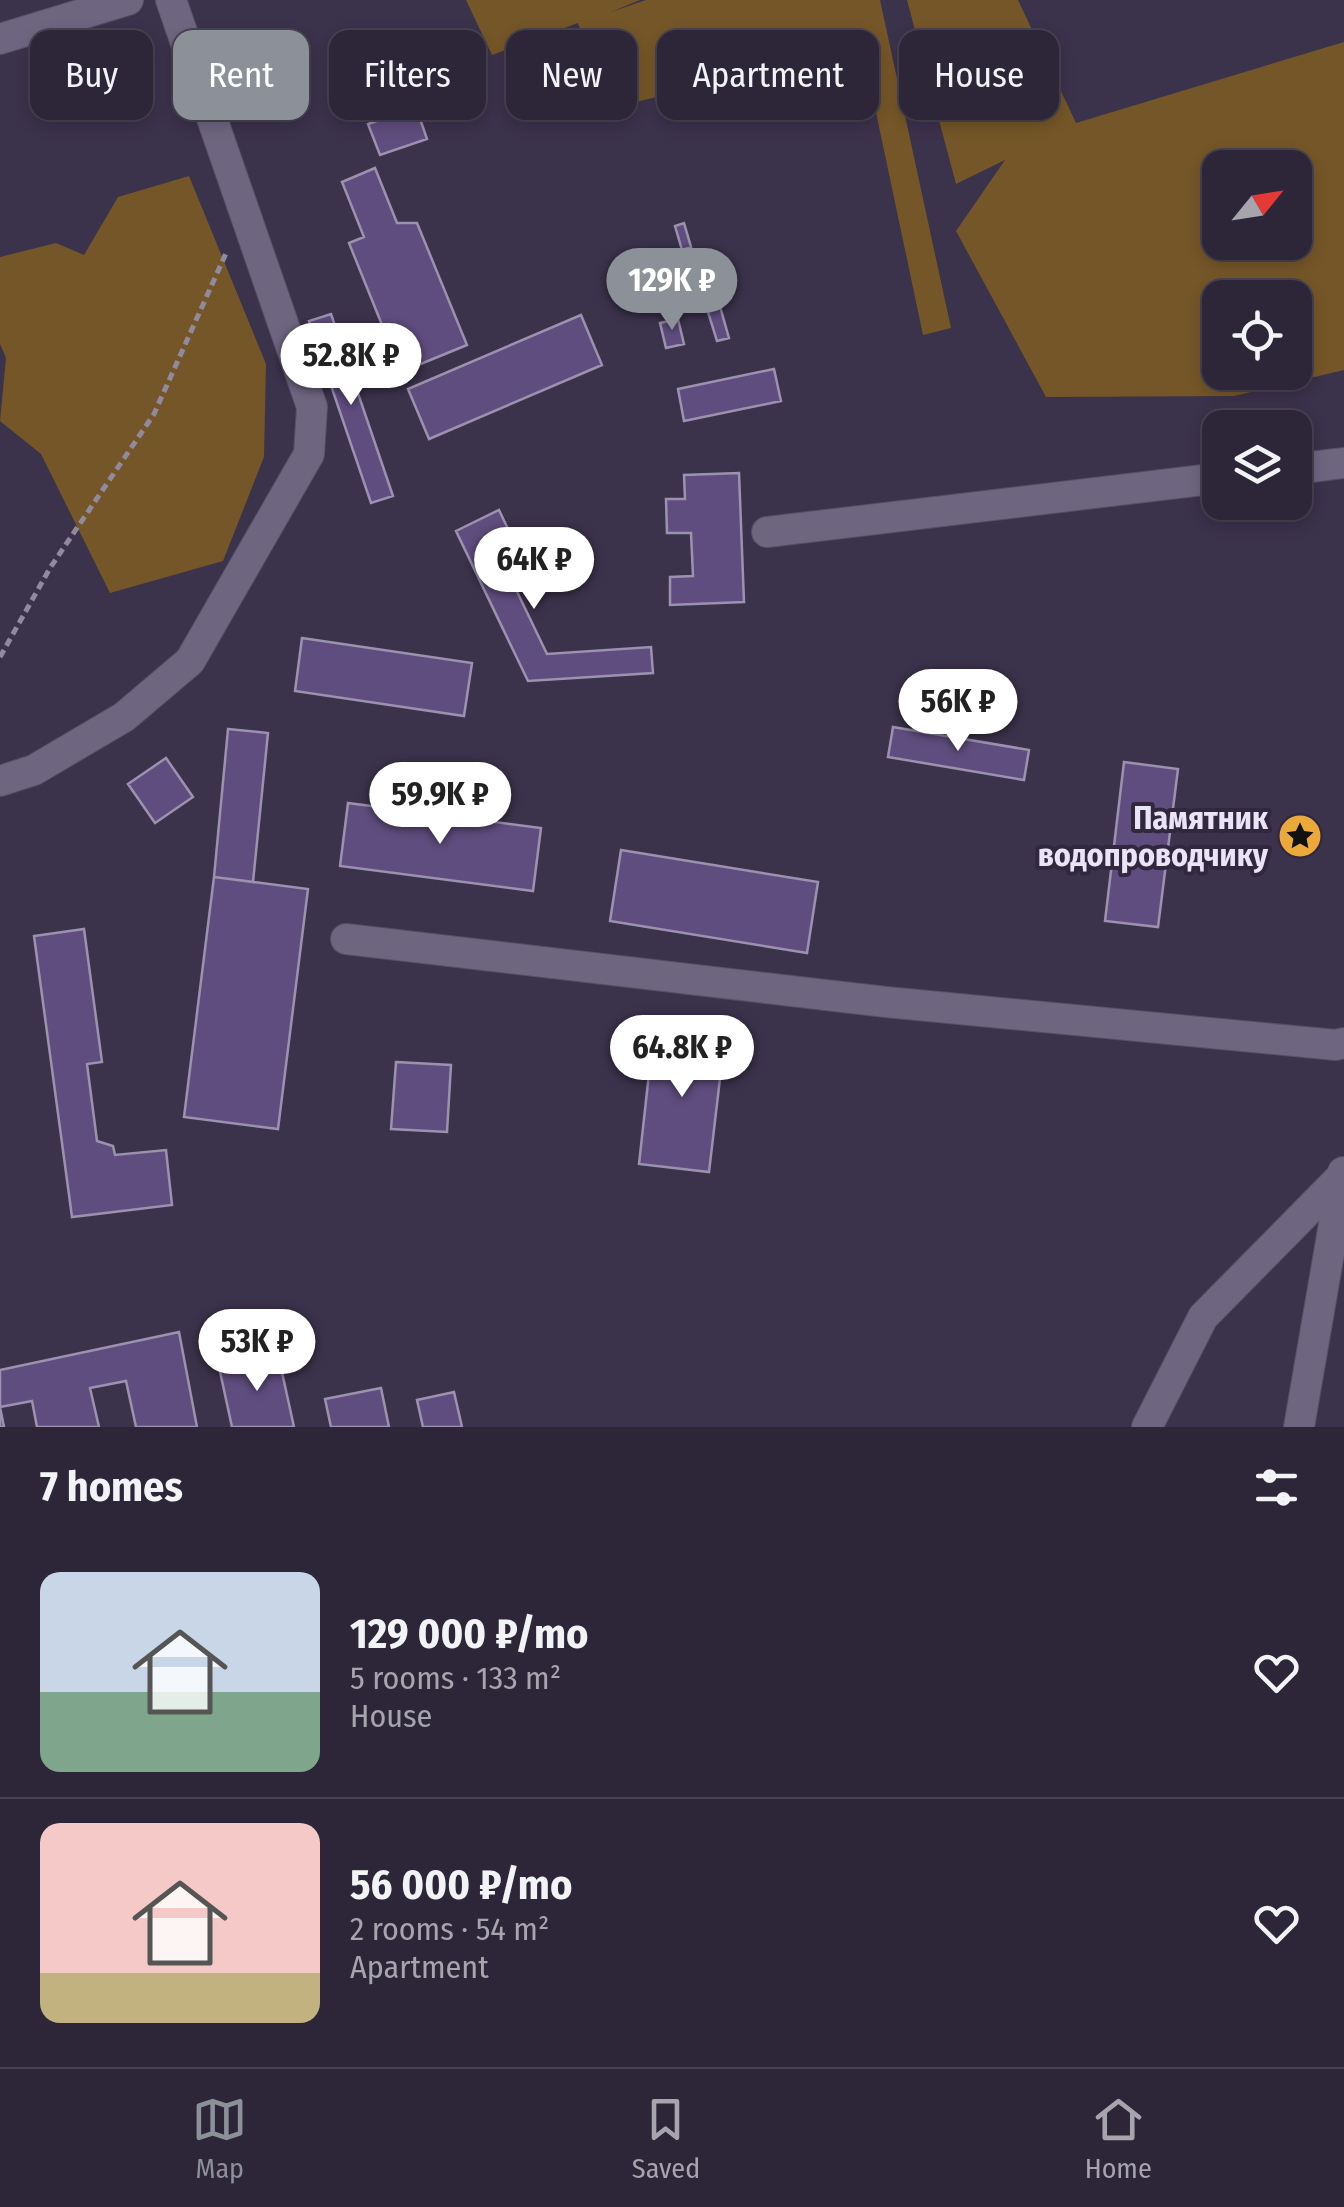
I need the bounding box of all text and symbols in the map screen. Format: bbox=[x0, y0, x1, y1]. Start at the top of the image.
chip: Buy bbox=[30, 30, 153, 120]
chip: Rent bbox=[173, 30, 309, 120]
chip: Filters bbox=[329, 30, 486, 120]
chip: New bbox=[506, 30, 637, 120]
chip: Apartment bbox=[657, 30, 879, 120]
chip: House bbox=[899, 30, 1059, 120]
north arrow bbox=[1202, 150, 1312, 260]
map controls bbox=[1202, 150, 1312, 520]
pin: 129K ₽ bbox=[591, 248, 753, 333]
text: 129K ₽ bbox=[628, 261, 716, 299]
button: locate bbox=[1202, 280, 1312, 390]
pin: 52.8K ₽ bbox=[259, 323, 443, 408]
text: 52.8K ₽ bbox=[303, 336, 399, 374]
button: layers bbox=[1202, 410, 1312, 520]
pin: 64K ₽ bbox=[464, 527, 604, 612]
text: 64K ₽ bbox=[496, 540, 572, 578]
pin: 56K ₽ bbox=[888, 669, 1028, 754]
text: 56K ₽ bbox=[920, 682, 996, 720]
pin: 59.9K ₽ bbox=[348, 762, 532, 847]
text: 59.9K ₽ bbox=[391, 775, 489, 813]
place label: Памятник водопроводчику bbox=[1038, 799, 1269, 874]
place icon: Памятник водопроводчику bbox=[1277, 813, 1323, 859]
pin: 64.8K ₽ bbox=[590, 1015, 774, 1100]
text: 64.8K ₽ bbox=[632, 1028, 732, 1066]
pin: 53K ₽ bbox=[187, 1309, 327, 1394]
text: 53K ₽ bbox=[220, 1322, 294, 1360]
icon: filters bbox=[1249, 1460, 1304, 1515]
text: 7 homes bbox=[40, 1462, 183, 1512]
text: 129 000 ₽/mo bbox=[350, 1609, 588, 1659]
icon: home bbox=[120, 1612, 240, 1732]
icon: heart bbox=[1249, 1645, 1304, 1700]
text: 5 rooms · 133 m² bbox=[350, 1659, 561, 1697]
text: House bbox=[350, 1697, 432, 1735]
text: 56 000 ₽/mo bbox=[350, 1860, 572, 1910]
icon: home bbox=[120, 1863, 240, 1983]
icon: heart bbox=[1249, 1896, 1304, 1951]
text: 2 rooms · 54 m² bbox=[350, 1910, 549, 1948]
text: Apartment bbox=[350, 1948, 489, 1986]
tab: Map bbox=[192, 2092, 247, 2185]
tab: Saved bbox=[632, 2092, 700, 2185]
tab: Home bbox=[1085, 2092, 1152, 2185]

